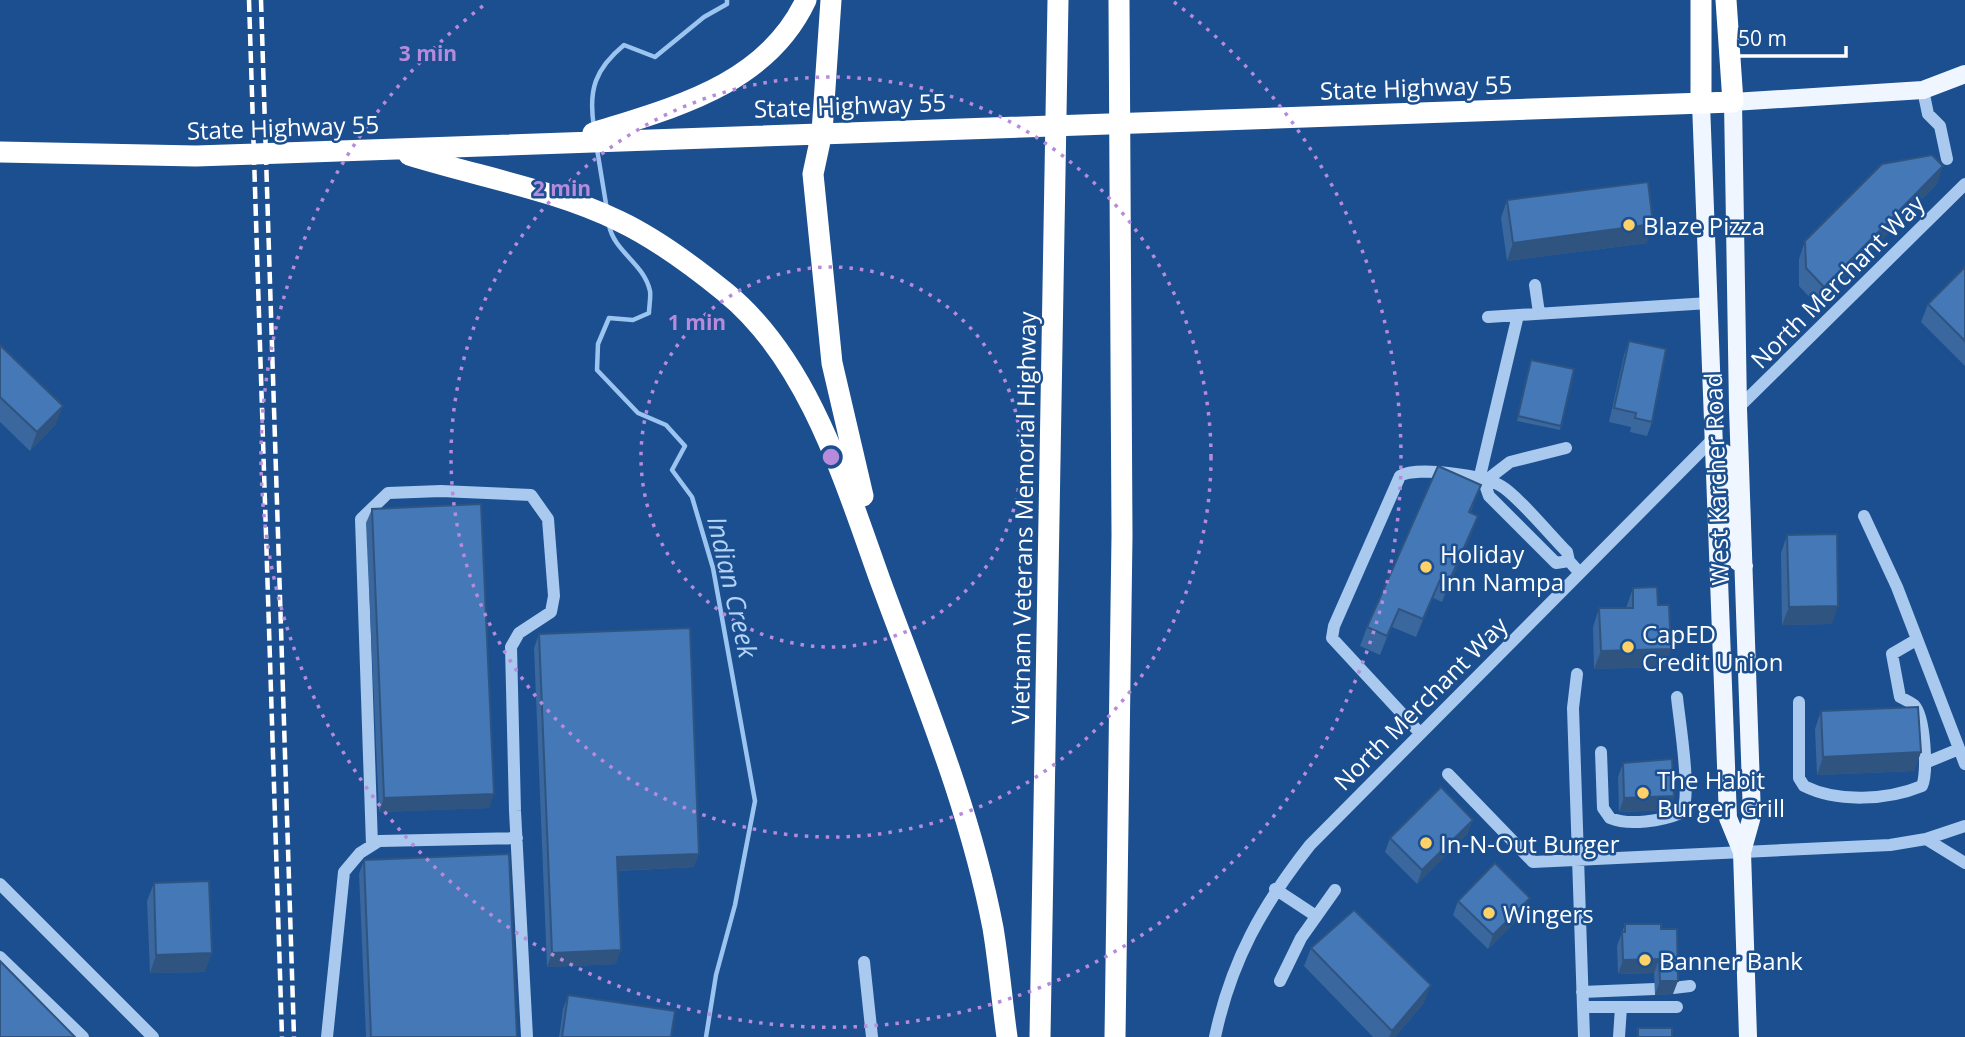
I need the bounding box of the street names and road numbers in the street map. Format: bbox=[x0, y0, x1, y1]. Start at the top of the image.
street label: State Highway 55 bbox=[1319, 67, 1513, 107]
street label: State Highway 55 bbox=[753, 85, 947, 125]
street label: State Highway 55 bbox=[186, 107, 380, 147]
street label: North Merchant Way bbox=[1743, 186, 1932, 375]
street label: Vietnam Veterans Memorial Highway bbox=[1003, 310, 1043, 725]
street label: West Karcher Road bbox=[1696, 372, 1736, 586]
street label: North Merchant Way bbox=[1326, 608, 1515, 797]

